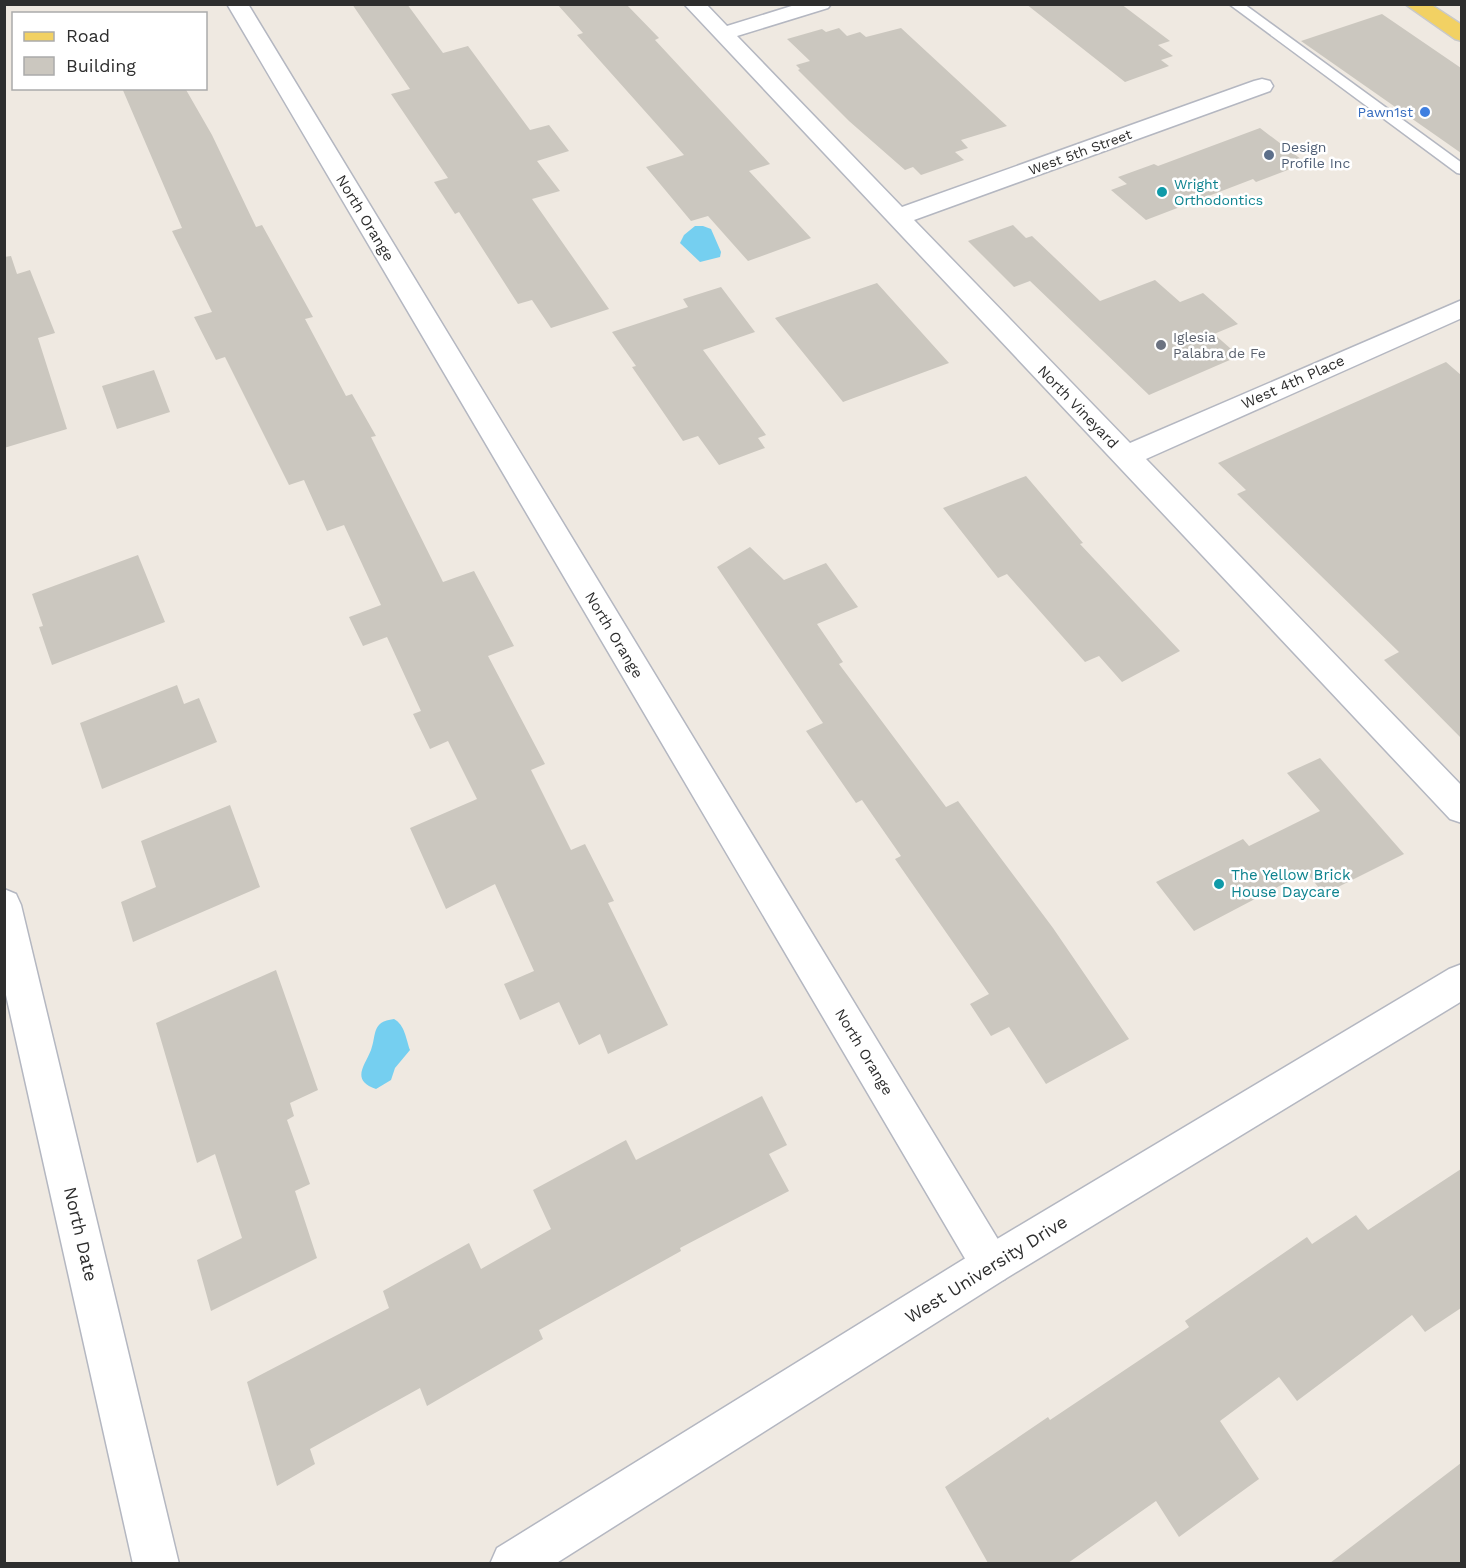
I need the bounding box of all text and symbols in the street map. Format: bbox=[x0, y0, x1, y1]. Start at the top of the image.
legend bbox=[12, 12, 207, 90]
text: Road bbox=[66, 25, 110, 46]
text: Building bbox=[66, 55, 136, 76]
place label: Pawn1st bbox=[1358, 104, 1413, 120]
marker: Pawn1st bbox=[1418, 105, 1432, 119]
street label: West 5th Street bbox=[1026, 126, 1134, 178]
place label: Design Profile Inc bbox=[1281, 139, 1350, 171]
marker: Design Profile Inc bbox=[1262, 148, 1276, 162]
street label: North Orange bbox=[332, 171, 398, 265]
place label: Wright Orthodontics bbox=[1174, 176, 1263, 208]
marker: Wright Orthodontics bbox=[1155, 185, 1169, 199]
place label: Iglesia Palabra de Fe bbox=[1173, 329, 1266, 361]
marker: Iglesia Palabra de Fe bbox=[1154, 338, 1168, 352]
street label: West 4th Place bbox=[1239, 351, 1347, 413]
street label: North Vineyard bbox=[1034, 362, 1122, 452]
street label: North Orange bbox=[581, 588, 647, 682]
place label: The Yellow Brick House Daycare bbox=[1231, 866, 1351, 901]
marker: The Yellow Brick House Daycare bbox=[1212, 877, 1226, 891]
street label: North Orange bbox=[831, 1005, 897, 1099]
street label: North Date bbox=[60, 1185, 102, 1283]
street label: West University Drive bbox=[901, 1211, 1071, 1327]

